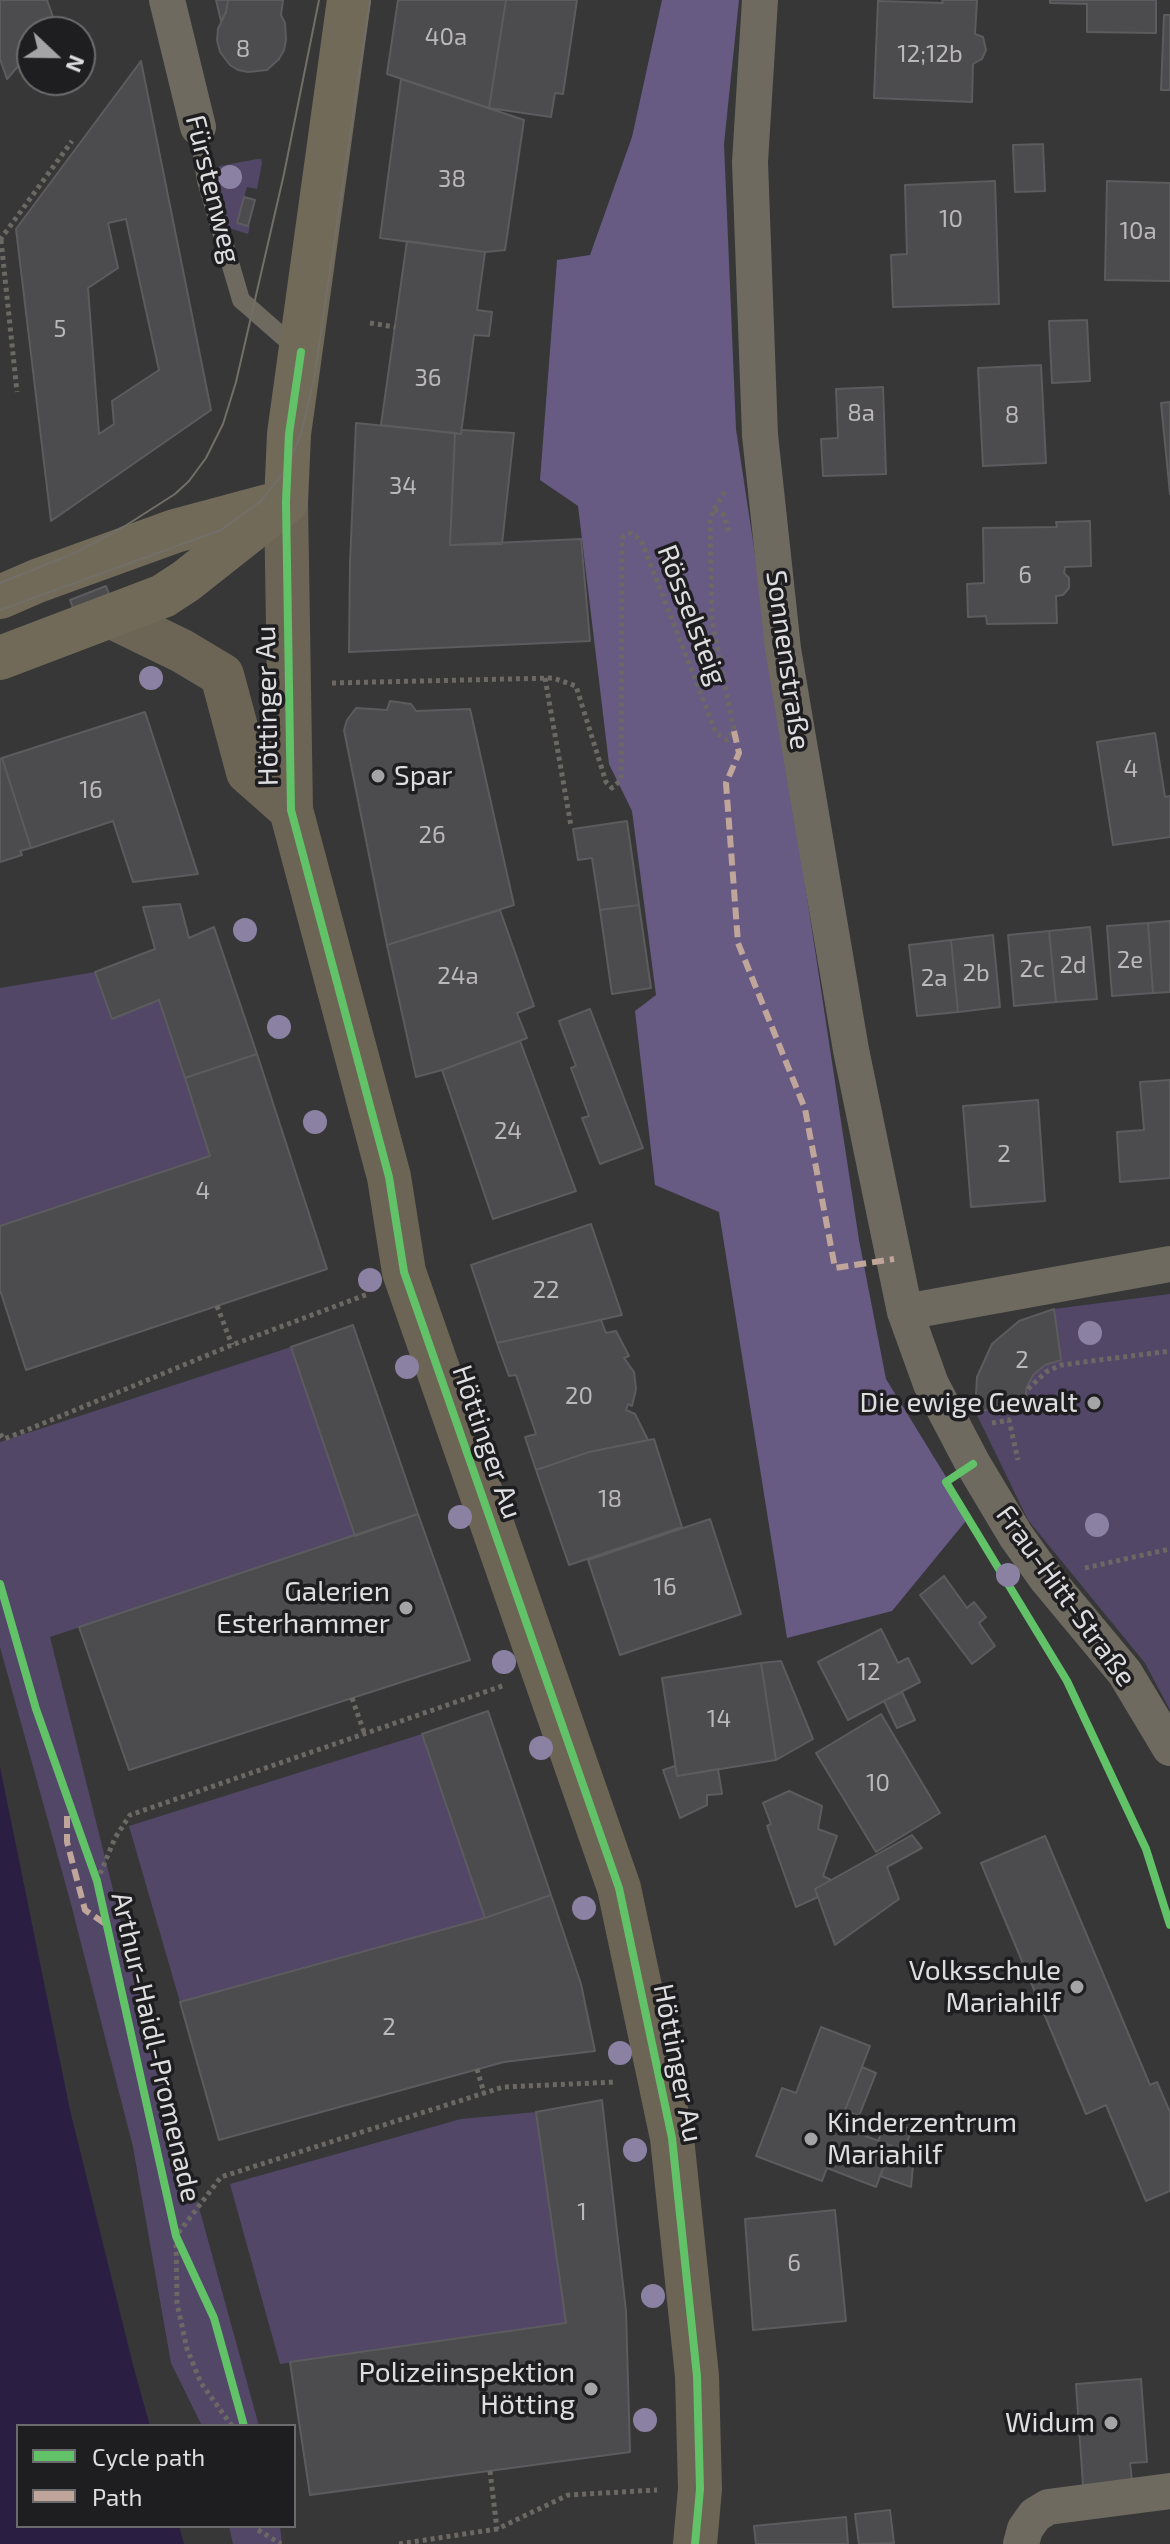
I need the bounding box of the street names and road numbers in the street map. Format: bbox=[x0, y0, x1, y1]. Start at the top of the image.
street label: Fürstenweg bbox=[178, 111, 248, 267]
street label: Rösselsteig bbox=[650, 540, 734, 690]
street label: Sonnenstraße bbox=[759, 568, 817, 752]
street label: Höttinger Au bbox=[249, 625, 285, 787]
street label: Höttinger Au bbox=[445, 1361, 529, 1523]
street label: Frau-Hitt-Straße bbox=[989, 1499, 1143, 1693]
street label: Arthur-Haidl-Promenade bbox=[104, 1889, 208, 2205]
street label: Höttinger Au bbox=[646, 1981, 710, 2145]

